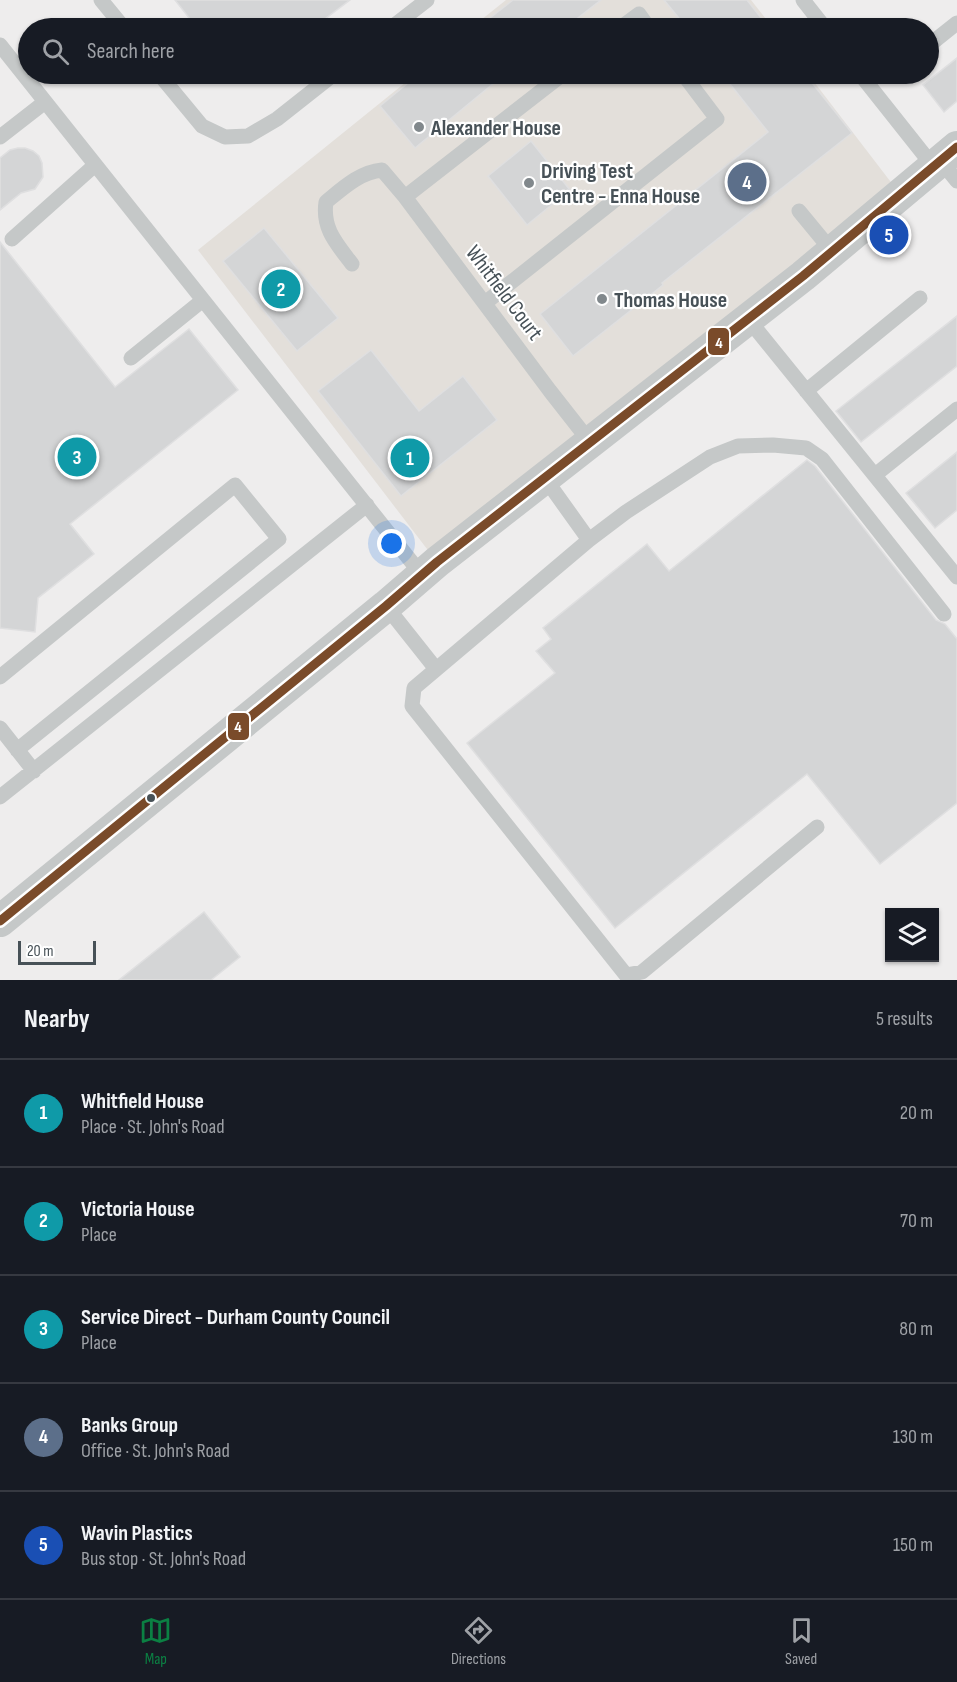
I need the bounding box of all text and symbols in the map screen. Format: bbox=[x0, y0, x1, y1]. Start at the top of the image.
search box bbox=[18, 18, 939, 84]
icon: search bbox=[39, 35, 72, 68]
text: Search here bbox=[87, 38, 174, 65]
place label: Alexander House bbox=[430, 115, 561, 142]
marker: Alexander House bbox=[412, 120, 426, 134]
place label: Driving Test Centre - Enna House bbox=[541, 158, 700, 210]
pin: 4 bbox=[728, 160, 766, 204]
marker: Driving Test Centre - Enna House bbox=[522, 176, 536, 190]
pin: 5 bbox=[870, 212, 908, 258]
street label: Whitfield Court bbox=[459, 240, 548, 346]
pin: 2 bbox=[262, 266, 300, 312]
place label: Thomas House bbox=[614, 287, 727, 314]
marker: Thomas House bbox=[595, 292, 609, 306]
line badge: 4 bbox=[707, 327, 730, 356]
text: 4 bbox=[715, 334, 723, 353]
pin: 3 bbox=[58, 434, 97, 480]
pin: 1 bbox=[390, 436, 430, 480]
your location bbox=[377, 529, 406, 558]
line badge: 4 bbox=[227, 712, 250, 741]
text: 4 bbox=[234, 718, 242, 737]
unlabelled marker bbox=[145, 792, 157, 804]
map controls bbox=[885, 908, 939, 962]
button: layers bbox=[885, 908, 939, 962]
scale bar bbox=[18, 938, 96, 965]
text: 20 m bbox=[27, 942, 54, 961]
text: Nearby bbox=[24, 1004, 90, 1035]
text: 5 results bbox=[876, 1007, 933, 1031]
text: Whitfield House bbox=[81, 1088, 204, 1115]
text: 1 bbox=[40, 1101, 47, 1125]
text: 20 m bbox=[900, 1101, 933, 1125]
text: Place · St. John's Road bbox=[81, 1115, 225, 1139]
text: Victoria House bbox=[81, 1196, 195, 1223]
text: 2 bbox=[39, 1209, 48, 1233]
text: 70 m bbox=[900, 1209, 933, 1233]
text: Place bbox=[81, 1223, 117, 1247]
text: Service Direct - Durham County Council bbox=[81, 1304, 390, 1331]
text: 3 bbox=[39, 1317, 48, 1341]
text: 80 m bbox=[899, 1317, 933, 1341]
text: Place bbox=[81, 1331, 117, 1355]
text: Banks Group bbox=[81, 1412, 178, 1439]
text: 4 bbox=[39, 1425, 48, 1449]
text: 130 m bbox=[893, 1425, 933, 1449]
text: Office · St. John's Road bbox=[81, 1439, 230, 1463]
text: Wavin Plastics bbox=[81, 1520, 193, 1547]
text: 5 bbox=[39, 1533, 48, 1557]
text: 150 m bbox=[893, 1533, 933, 1557]
text: Bus stop · St. John's Road bbox=[81, 1547, 246, 1571]
tab: Map bbox=[139, 1614, 172, 1669]
tab: Directions bbox=[451, 1614, 506, 1669]
tab: Saved bbox=[785, 1614, 818, 1669]

